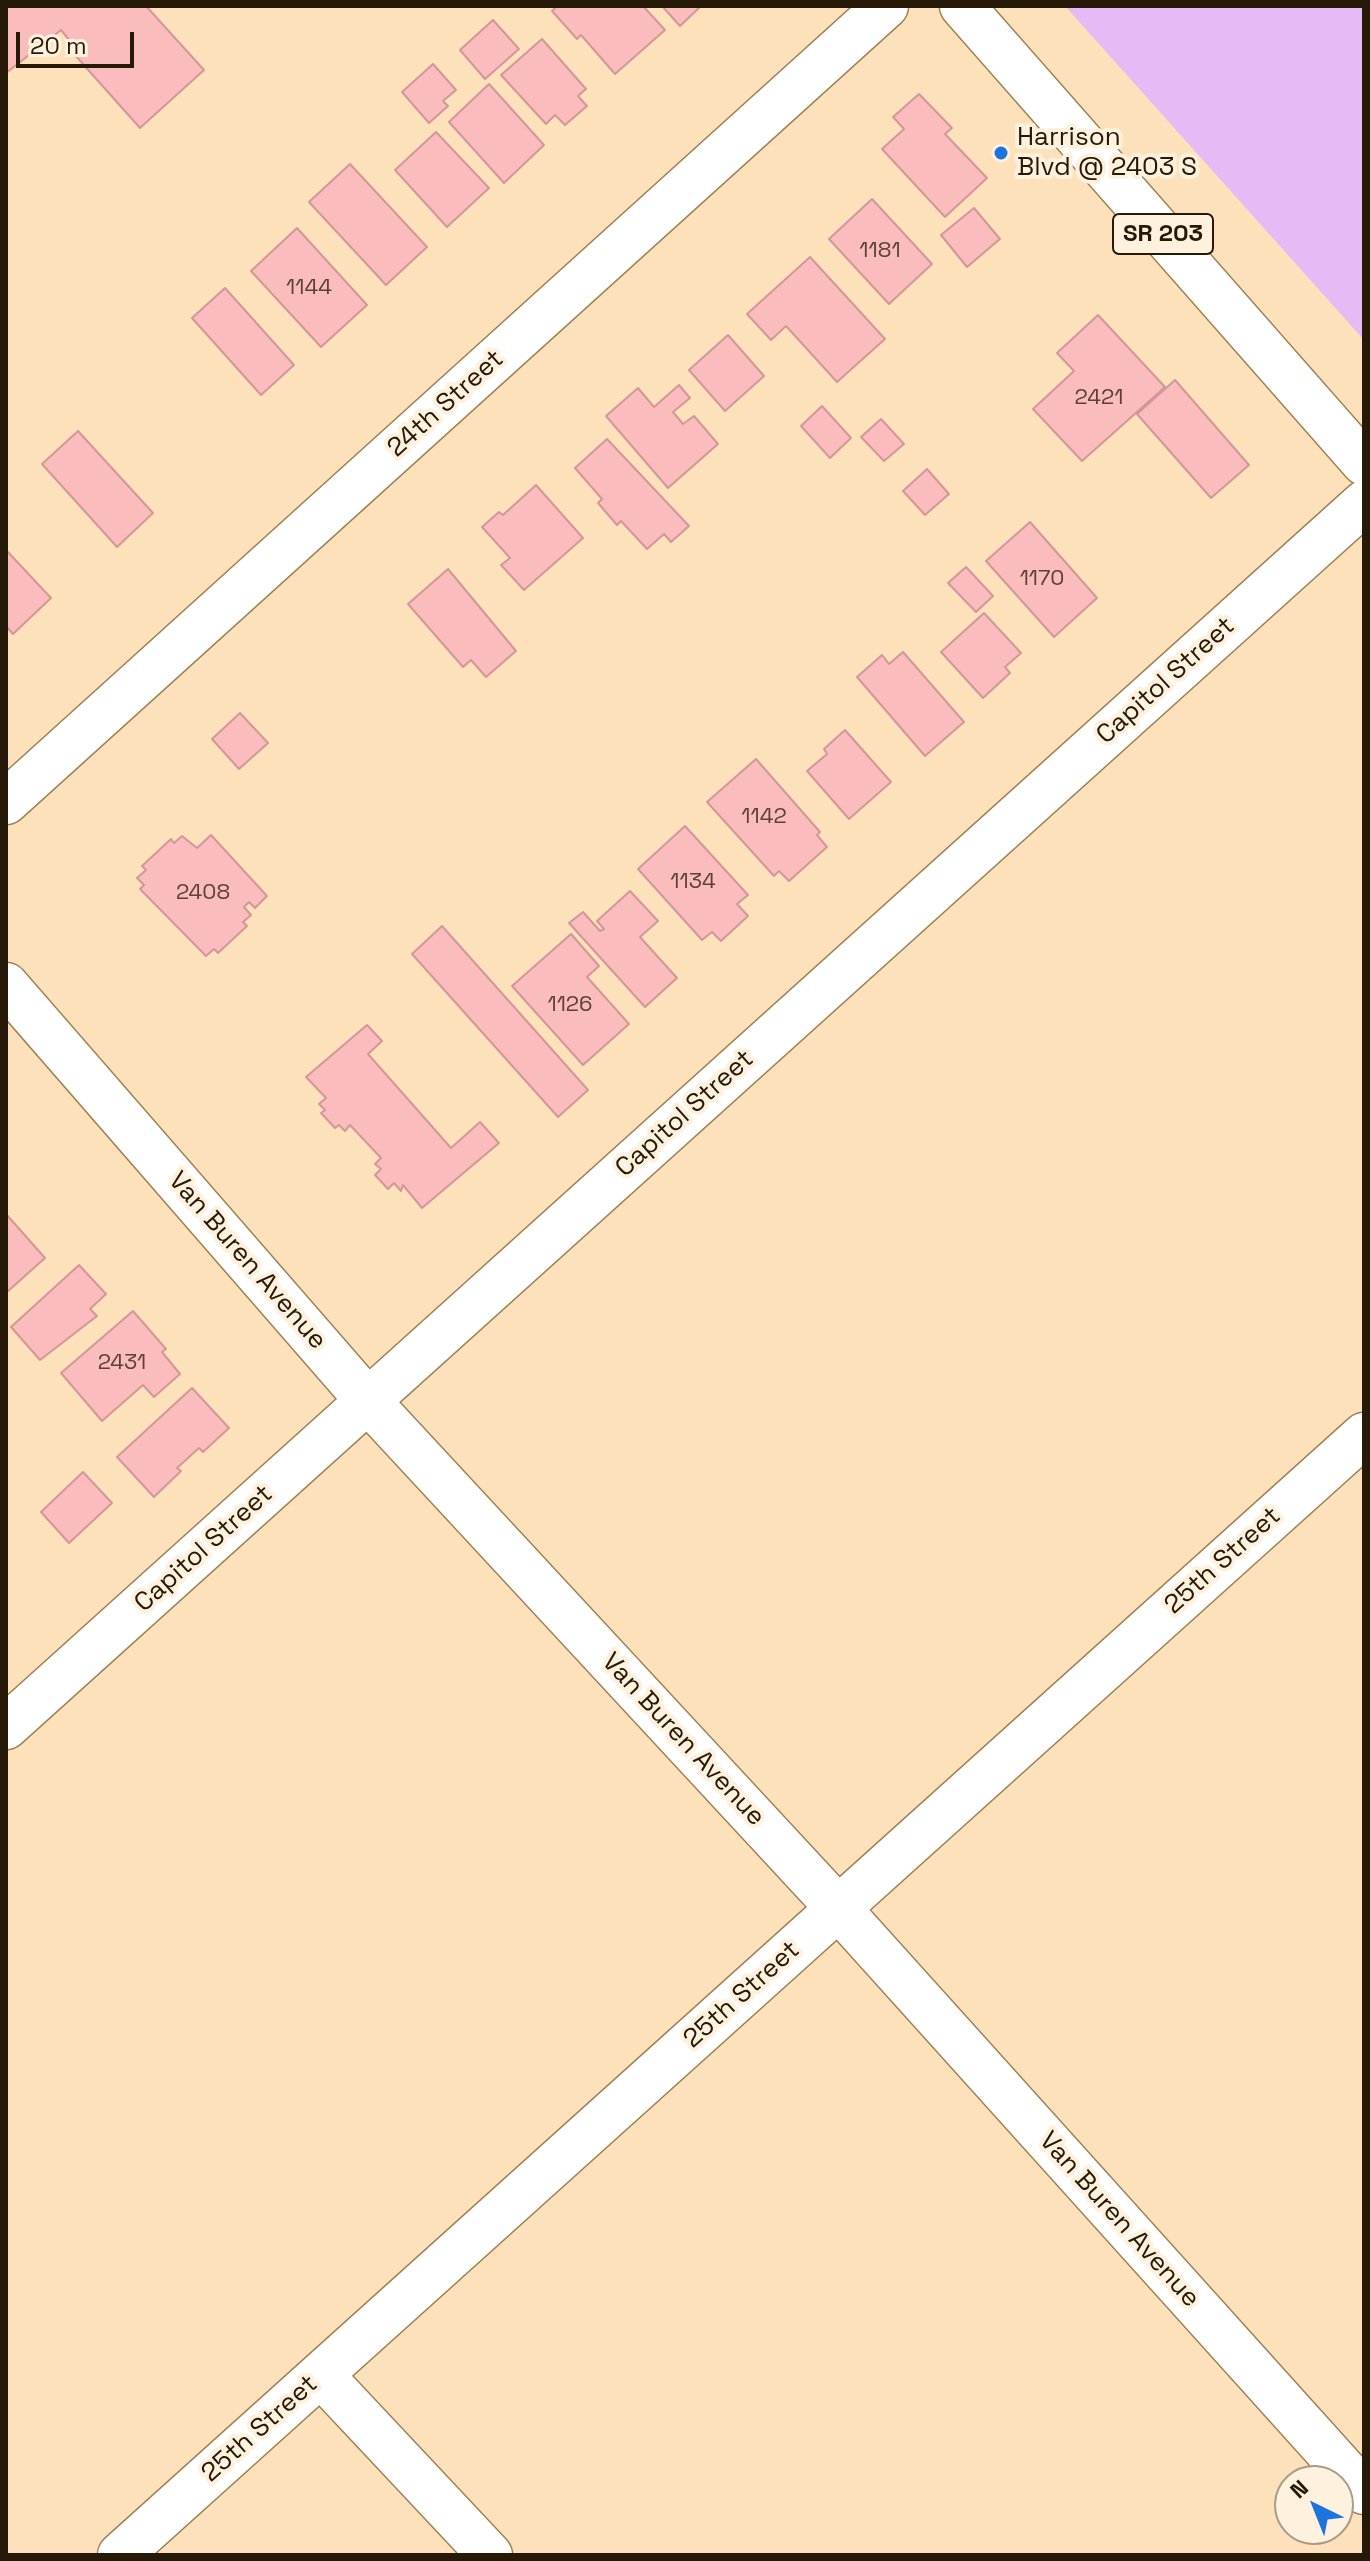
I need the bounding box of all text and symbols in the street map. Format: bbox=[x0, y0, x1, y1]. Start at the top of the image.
scale bar bbox=[20, 16, 138, 66]
text: 20 m bbox=[30, 30, 87, 61]
place label: Harrison Blvd @ 2403 S bbox=[1017, 122, 1197, 184]
marker: Harrison Blvd @ 2403 S bbox=[992, 144, 1010, 162]
road number: SR 203 bbox=[1113, 214, 1213, 254]
house number: 1181 bbox=[859, 238, 901, 264]
house number: 1144 bbox=[286, 275, 332, 301]
street label: 24th Street bbox=[382, 344, 510, 464]
house number: 2421 bbox=[1075, 385, 1123, 411]
house number: 1170 bbox=[1020, 566, 1064, 592]
street label: Capitol Street bbox=[1091, 611, 1241, 751]
house number: 1142 bbox=[741, 804, 787, 830]
house number: 1134 bbox=[670, 869, 716, 895]
house number: 2408 bbox=[176, 880, 230, 906]
house number: 1126 bbox=[547, 992, 593, 1018]
street label: Capitol Street bbox=[610, 1044, 760, 1184]
street label: Van Buren Avenue bbox=[161, 1166, 333, 1356]
house number: 2431 bbox=[98, 1350, 146, 1376]
street label: Capitol Street bbox=[129, 1479, 279, 1619]
street label: 25th Street bbox=[1159, 1501, 1287, 1621]
street label: Van Buren Avenue bbox=[595, 1647, 771, 1833]
street label: 25th Street bbox=[678, 1935, 806, 2055]
street label: Van Buren Avenue bbox=[1032, 2126, 1206, 2314]
street label: 25th Street bbox=[196, 2369, 324, 2489]
north arrow bbox=[1274, 2465, 1354, 2545]
text: N bbox=[1284, 2474, 1314, 2504]

